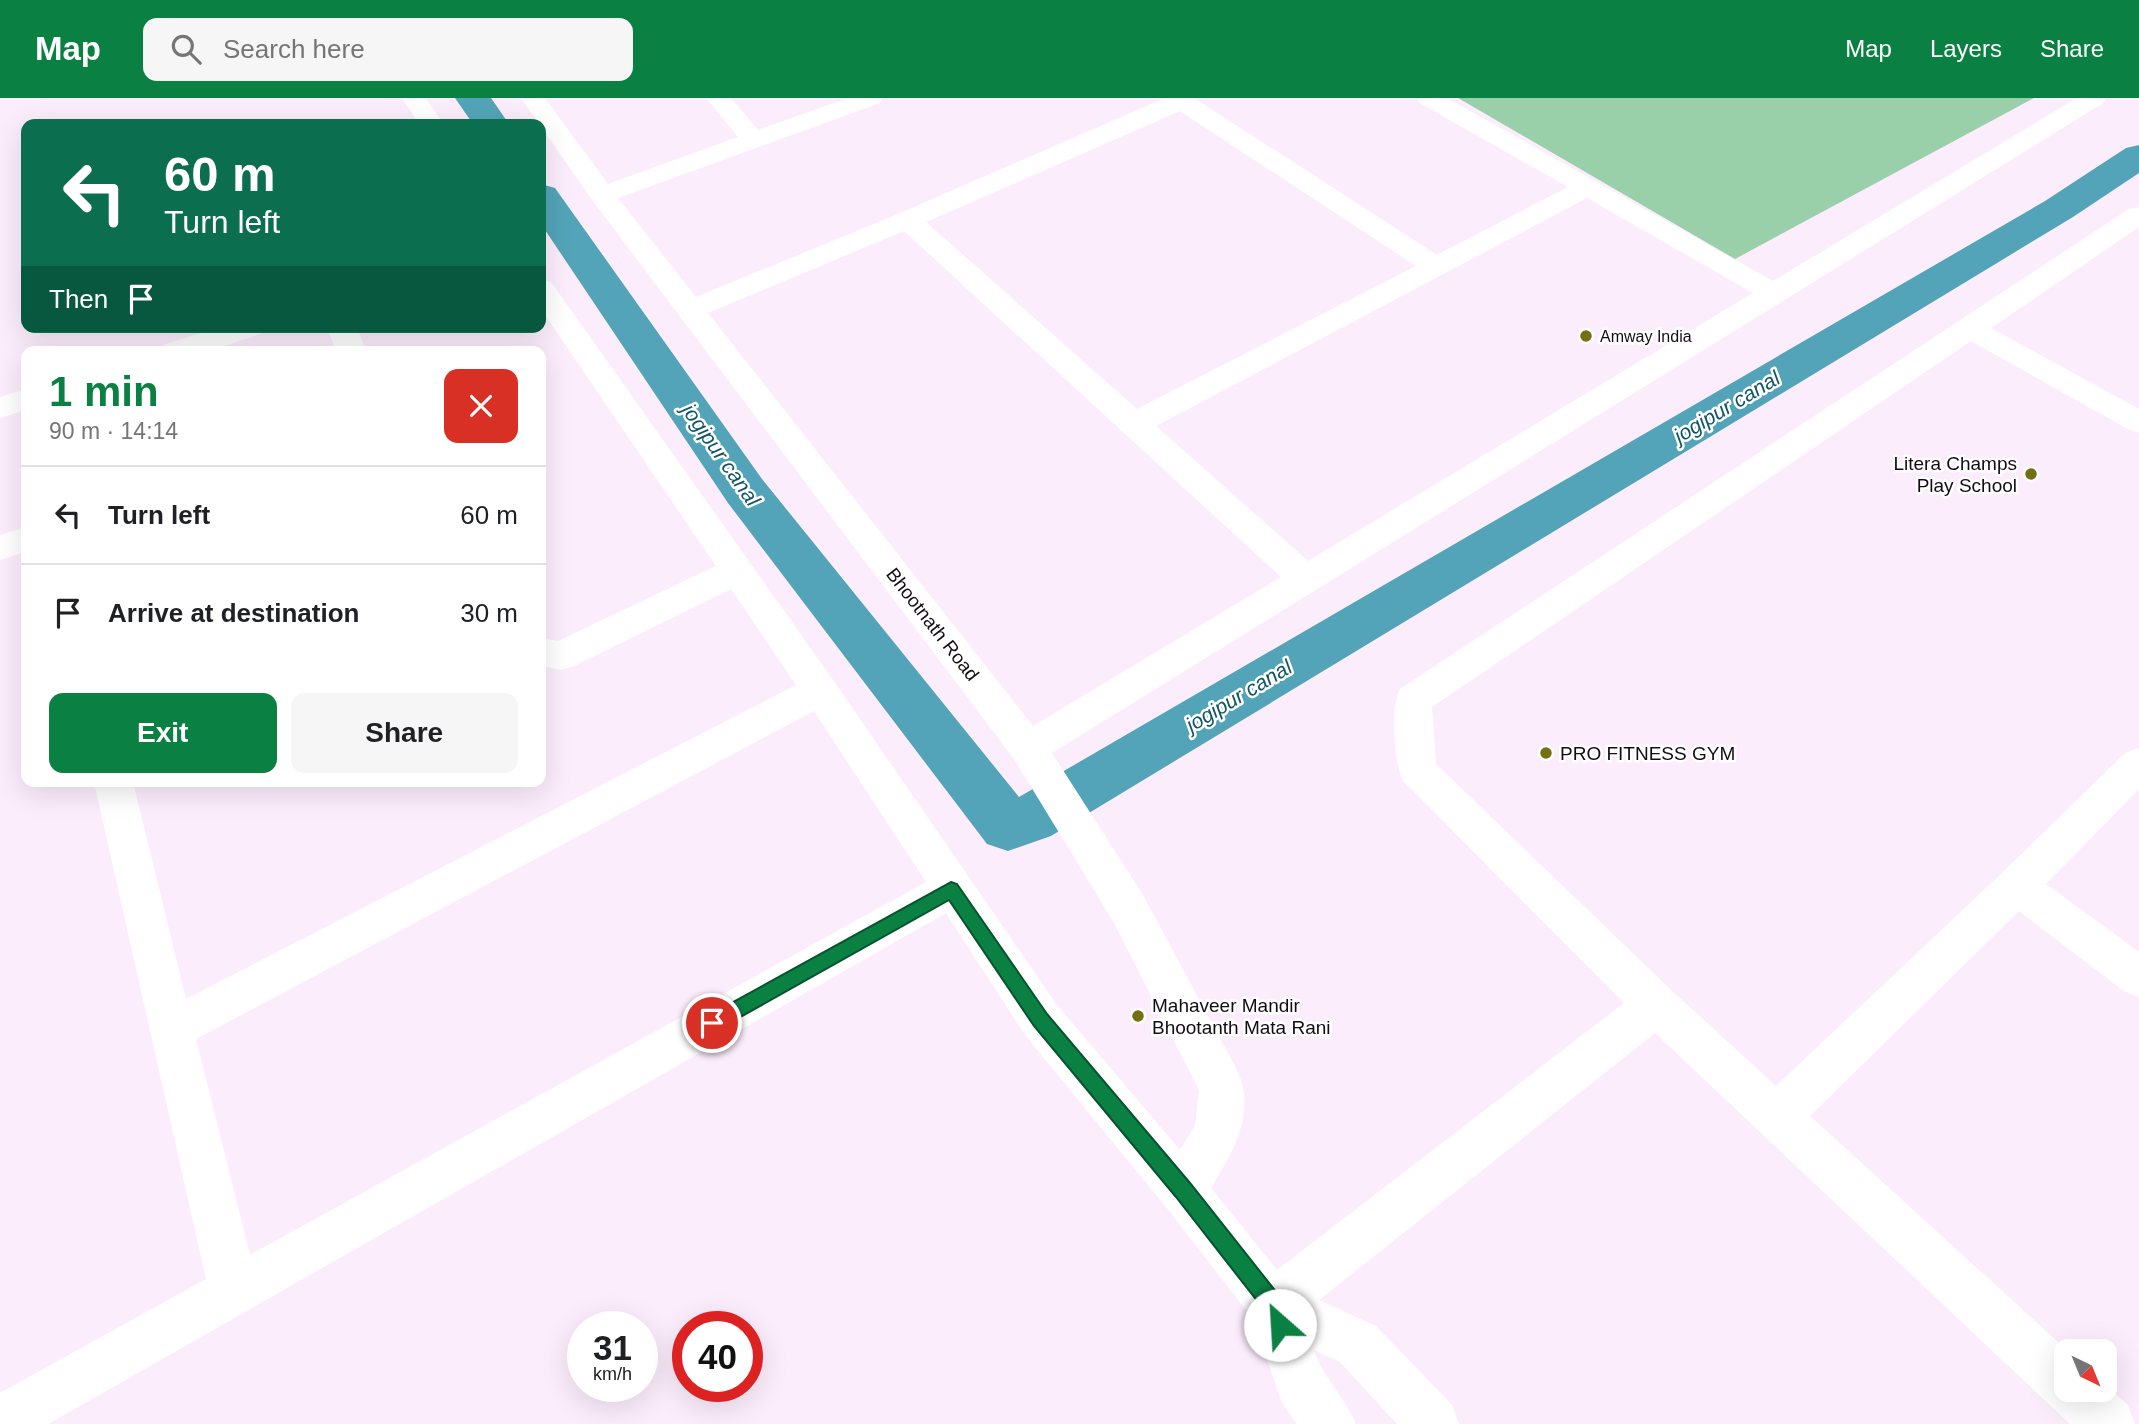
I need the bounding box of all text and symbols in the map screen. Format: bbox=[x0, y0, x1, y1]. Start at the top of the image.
search box bbox=[143, 18, 633, 81]
text: Map bbox=[35, 30, 101, 67]
icon: search bbox=[167, 30, 205, 68]
text: Search here bbox=[223, 34, 365, 64]
text: Map bbox=[1845, 35, 1892, 62]
text: Layers bbox=[1930, 35, 2002, 62]
text: Share bbox=[2040, 35, 2104, 62]
icon: left bbox=[49, 147, 140, 238]
text: 60 m bbox=[164, 147, 276, 201]
text: Turn left bbox=[164, 204, 280, 240]
icon: arrive bbox=[122, 280, 160, 318]
text: Then bbox=[49, 284, 108, 314]
marker: Amway India bbox=[1578, 328, 1594, 344]
place label: Amway India bbox=[1600, 328, 1692, 345]
water label: jogipur canal bbox=[1667, 365, 1785, 449]
text: 1 min bbox=[49, 368, 159, 415]
button: close bbox=[444, 369, 518, 443]
water label: jogipur canal bbox=[676, 397, 766, 511]
text: 90 m · 14:14 bbox=[49, 418, 178, 444]
place label: Litera Champs Play School bbox=[1893, 453, 2017, 496]
marker: Litera Champs Play School bbox=[2023, 466, 2039, 482]
icon: left bbox=[49, 496, 87, 534]
text: Turn left bbox=[108, 500, 210, 530]
text: 60 m bbox=[460, 500, 518, 530]
street label: Bhootnath Road bbox=[882, 564, 983, 685]
icon: arrive bbox=[49, 594, 87, 632]
text: Arrive at destination bbox=[108, 598, 359, 628]
text: 30 m bbox=[460, 598, 518, 628]
water label: jogipur canal bbox=[1179, 654, 1297, 738]
button: Exit bbox=[49, 693, 277, 773]
button: Share bbox=[291, 693, 518, 773]
place label: PRO FITNESS GYM bbox=[1560, 743, 1735, 764]
marker: PRO FITNESS GYM bbox=[1538, 745, 1554, 761]
pin bbox=[682, 993, 742, 1053]
place label: Mahaveer Mandir Bhootanth Mata Rani bbox=[1152, 995, 1331, 1038]
icon: arrive bbox=[693, 1004, 731, 1042]
marker: Mahaveer Mandir Bhootanth Mata Rani bbox=[1130, 1008, 1146, 1024]
position arrow bbox=[1243, 1288, 1317, 1362]
speed limit sign: 40 bbox=[672, 1311, 763, 1402]
text: 31 bbox=[593, 1328, 632, 1367]
north arrow bbox=[2054, 1339, 2118, 1402]
map controls bbox=[2054, 1339, 2117, 1402]
text: km/h bbox=[593, 1364, 632, 1384]

